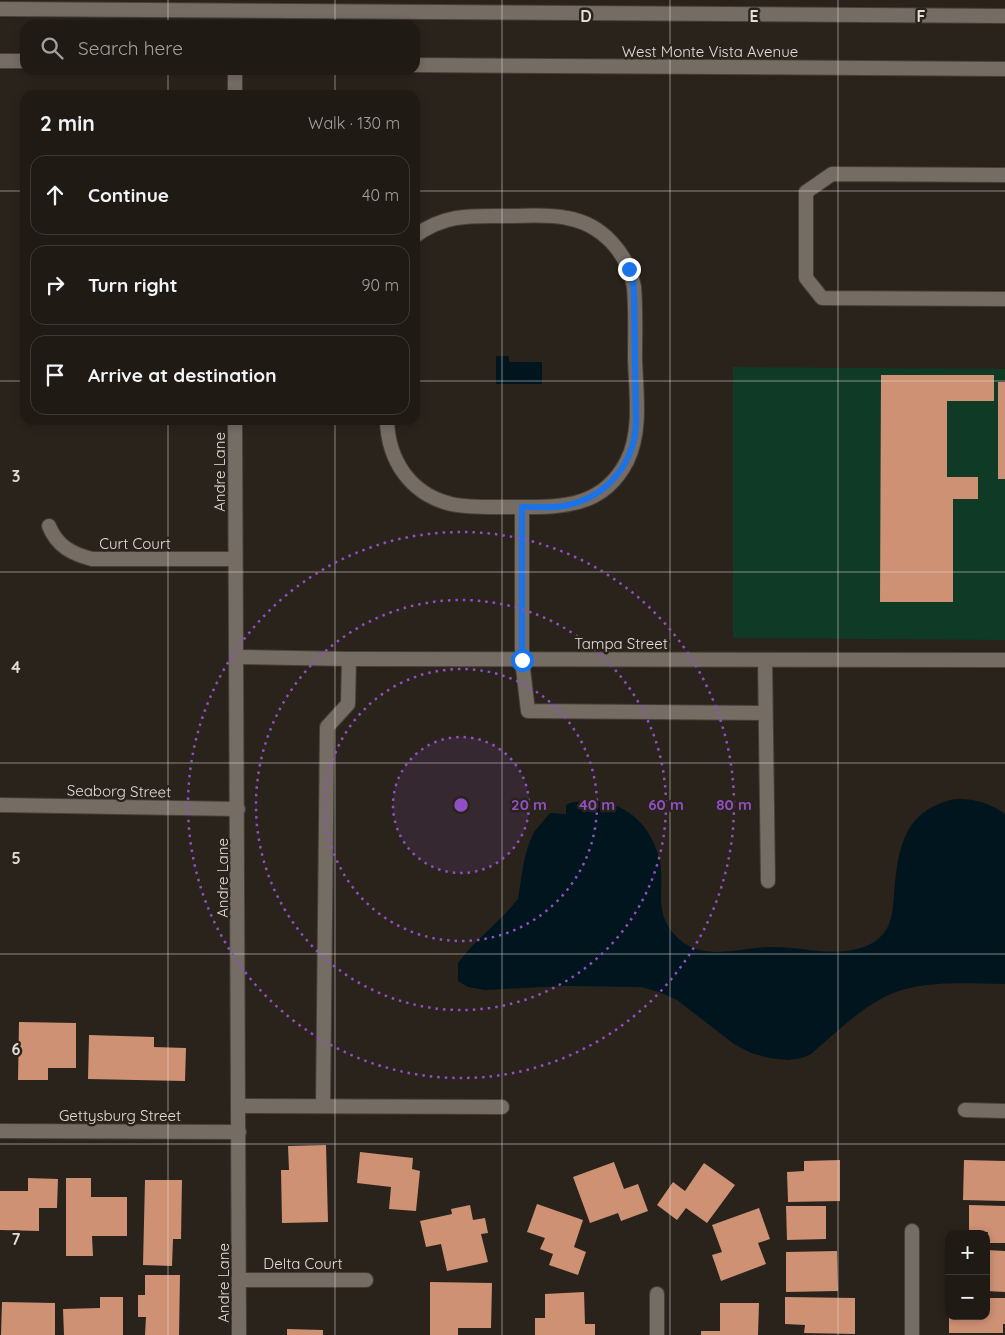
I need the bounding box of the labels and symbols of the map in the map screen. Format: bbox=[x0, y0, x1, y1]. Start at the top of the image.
text: D bbox=[580, 6, 592, 26]
text: E bbox=[749, 6, 759, 26]
text: F bbox=[917, 6, 926, 26]
street label: West Monte Vista Avenue bbox=[622, 42, 798, 61]
route end bbox=[618, 258, 641, 281]
street label: Andre Lane bbox=[210, 432, 229, 512]
text: 3 bbox=[12, 466, 20, 486]
street label: Curt Court bbox=[99, 534, 171, 553]
street label: Tampa Street bbox=[574, 634, 668, 653]
route start bbox=[511, 649, 534, 672]
text: 4 bbox=[11, 657, 21, 677]
street label: Seaborg Street bbox=[67, 781, 171, 801]
text: 20 m bbox=[511, 795, 547, 814]
text: 40 m bbox=[579, 795, 615, 814]
text: 60 m bbox=[648, 795, 684, 814]
text: 80 m bbox=[716, 795, 752, 814]
centre of rings bbox=[452, 796, 470, 814]
street label: Andre Lane bbox=[213, 838, 232, 918]
text: 5 bbox=[11, 848, 21, 868]
text: 6 bbox=[12, 1039, 21, 1059]
street label: Gettysburg Street bbox=[59, 1106, 181, 1125]
text: 7 bbox=[12, 1229, 21, 1249]
street label: Andre Lane bbox=[214, 1243, 233, 1323]
street label: Delta Court bbox=[263, 1254, 343, 1273]

